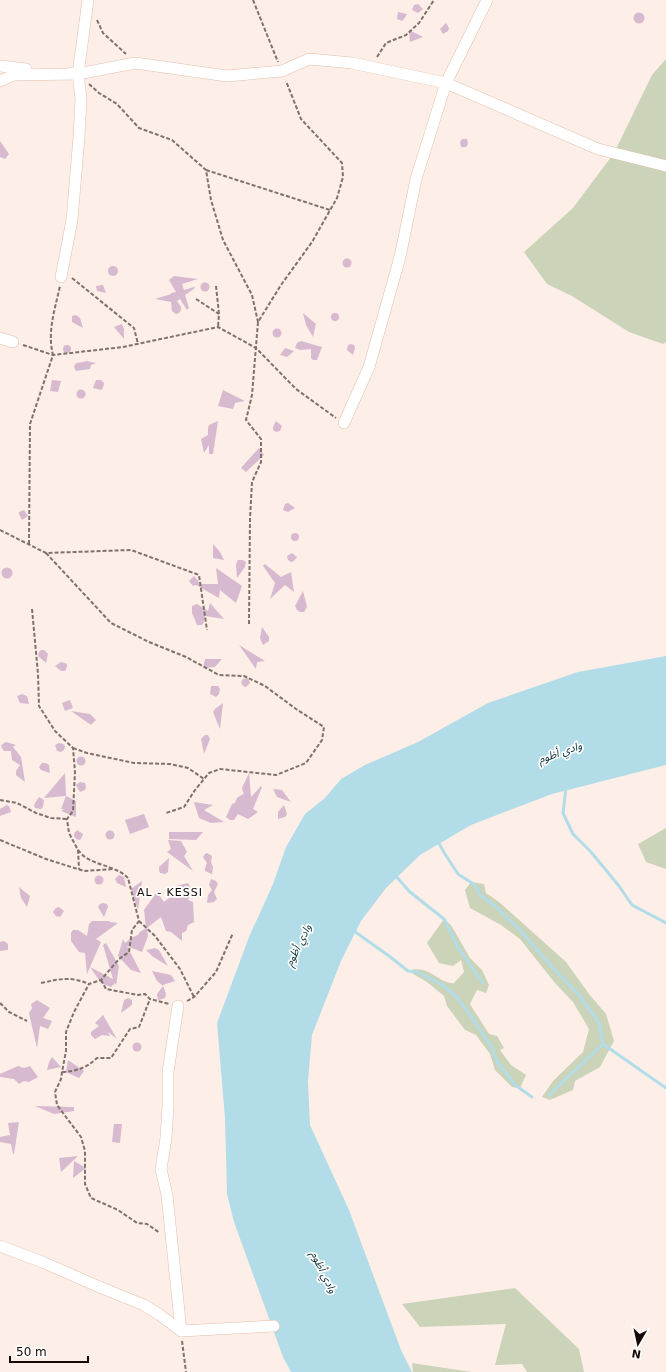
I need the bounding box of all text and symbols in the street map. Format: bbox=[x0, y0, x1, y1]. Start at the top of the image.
water label: وادي أظوم bbox=[536, 739, 585, 769]
district label: AL - KESSI bbox=[137, 886, 203, 899]
water label: وادي أظوم bbox=[282, 922, 317, 970]
water label: وادي أظوم bbox=[305, 1248, 340, 1297]
north arrow bbox=[618, 1324, 658, 1364]
scale bar bbox=[10, 1338, 88, 1364]
text: 50 m bbox=[16, 1345, 47, 1359]
text: N bbox=[631, 1346, 642, 1361]

